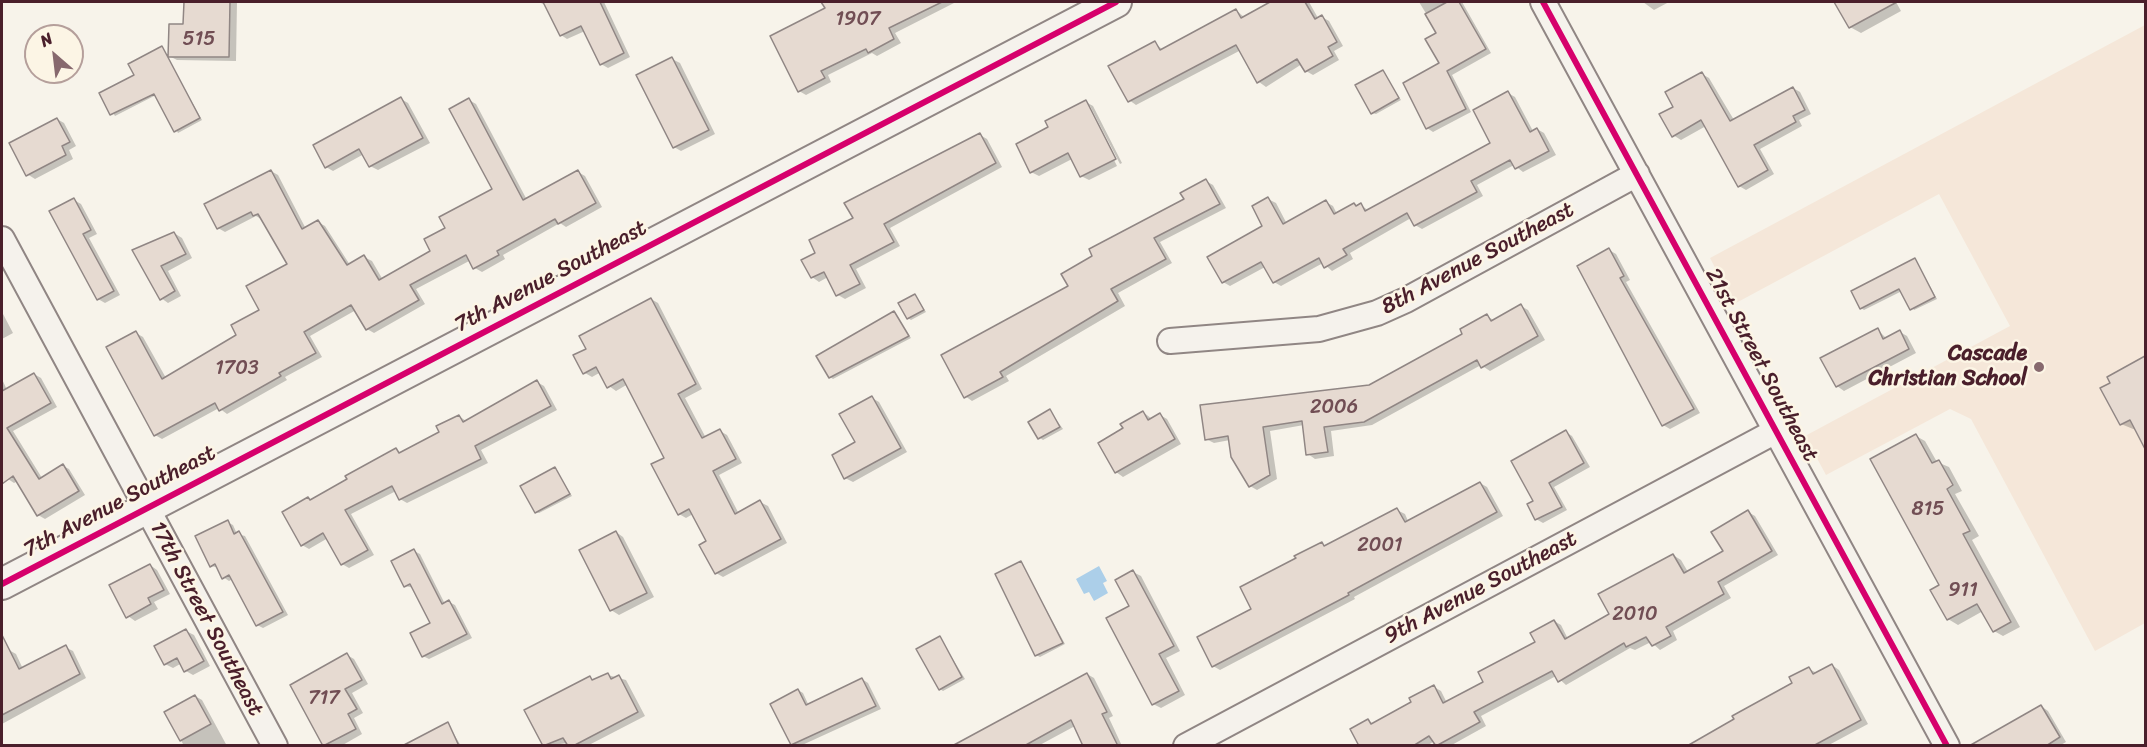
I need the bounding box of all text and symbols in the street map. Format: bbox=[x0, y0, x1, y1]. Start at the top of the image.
house number: 1907 bbox=[836, 8, 880, 32]
north arrow bbox=[24, 24, 84, 84]
text: N bbox=[35, 24, 58, 55]
house number: 515 bbox=[182, 28, 216, 52]
street label: 8th Avenue Southeast bbox=[1377, 197, 1579, 321]
street label: 7th Avenue Southeast bbox=[451, 215, 651, 339]
street label: 21st Street Southeast bbox=[1699, 264, 1823, 466]
place label: Cascade Christian School bbox=[1868, 341, 2027, 392]
house number: 1703 bbox=[215, 357, 259, 381]
marker: Cascade Christian School bbox=[2032, 360, 2046, 374]
house number: 2006 bbox=[1310, 396, 1358, 420]
street label: 7th Avenue Southeast bbox=[20, 440, 220, 564]
house number: 815 bbox=[1912, 498, 1944, 522]
street label: 17th Street Southeast bbox=[143, 517, 269, 721]
street label: 9th Avenue Southeast bbox=[1380, 526, 1582, 650]
house number: 2001 bbox=[1357, 534, 1403, 558]
house number: 911 bbox=[1948, 579, 1978, 603]
house number: 2010 bbox=[1612, 603, 1658, 627]
house number: 717 bbox=[308, 687, 340, 711]

